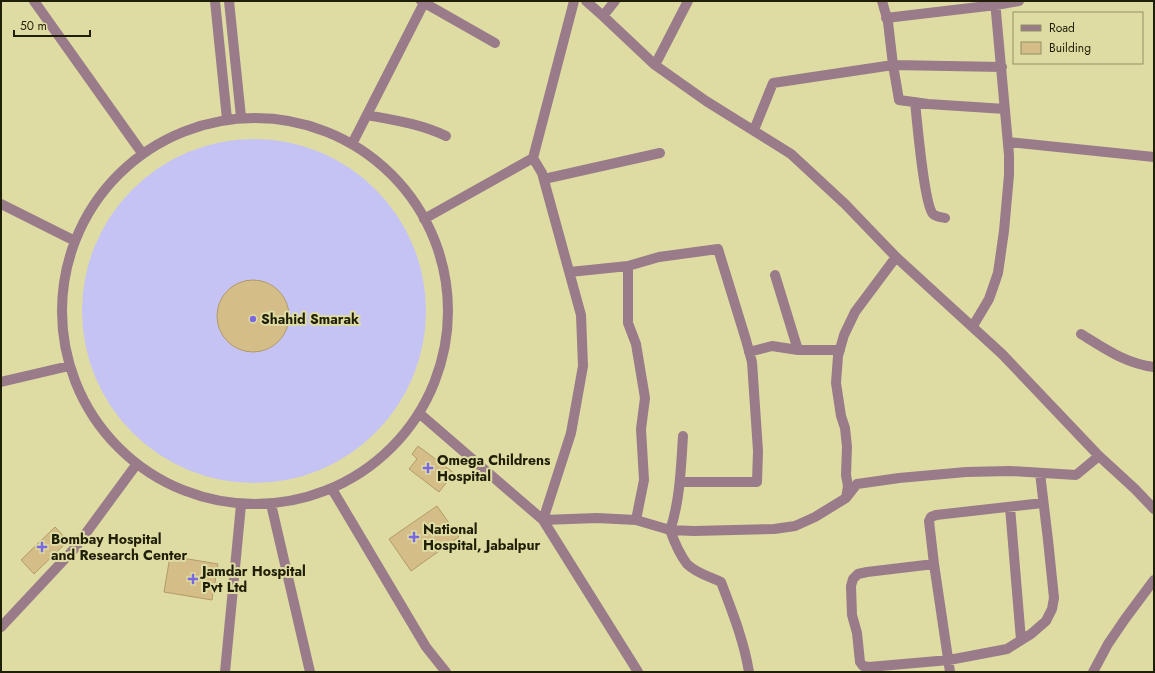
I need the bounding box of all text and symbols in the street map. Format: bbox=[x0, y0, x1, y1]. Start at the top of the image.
scale bar bbox=[14, 12, 90, 38]
legend bbox=[1013, 12, 1143, 64]
text: 50 m bbox=[20, 17, 47, 35]
text: Road bbox=[1049, 19, 1075, 37]
text: Building bbox=[1049, 39, 1091, 57]
place label: Shahid Smarak bbox=[261, 309, 359, 329]
marker: Shahid Smarak bbox=[248, 314, 258, 324]
place label: Omega Childrens Hospital bbox=[437, 450, 551, 486]
marker: Omega Childrens Hospital bbox=[422, 462, 434, 474]
place label: National Hospital, Jabalpur bbox=[423, 519, 540, 555]
place label: Bombay Hospital and Research Center bbox=[51, 529, 187, 565]
marker: National Hospital, Jabalpur bbox=[408, 531, 420, 543]
marker: Bombay Hospital and Research Center bbox=[36, 541, 48, 553]
place label: Jamdar Hospital Pvt Ltd bbox=[199, 561, 306, 597]
marker: Jamdar Hospital Pvt Ltd bbox=[187, 573, 199, 585]

